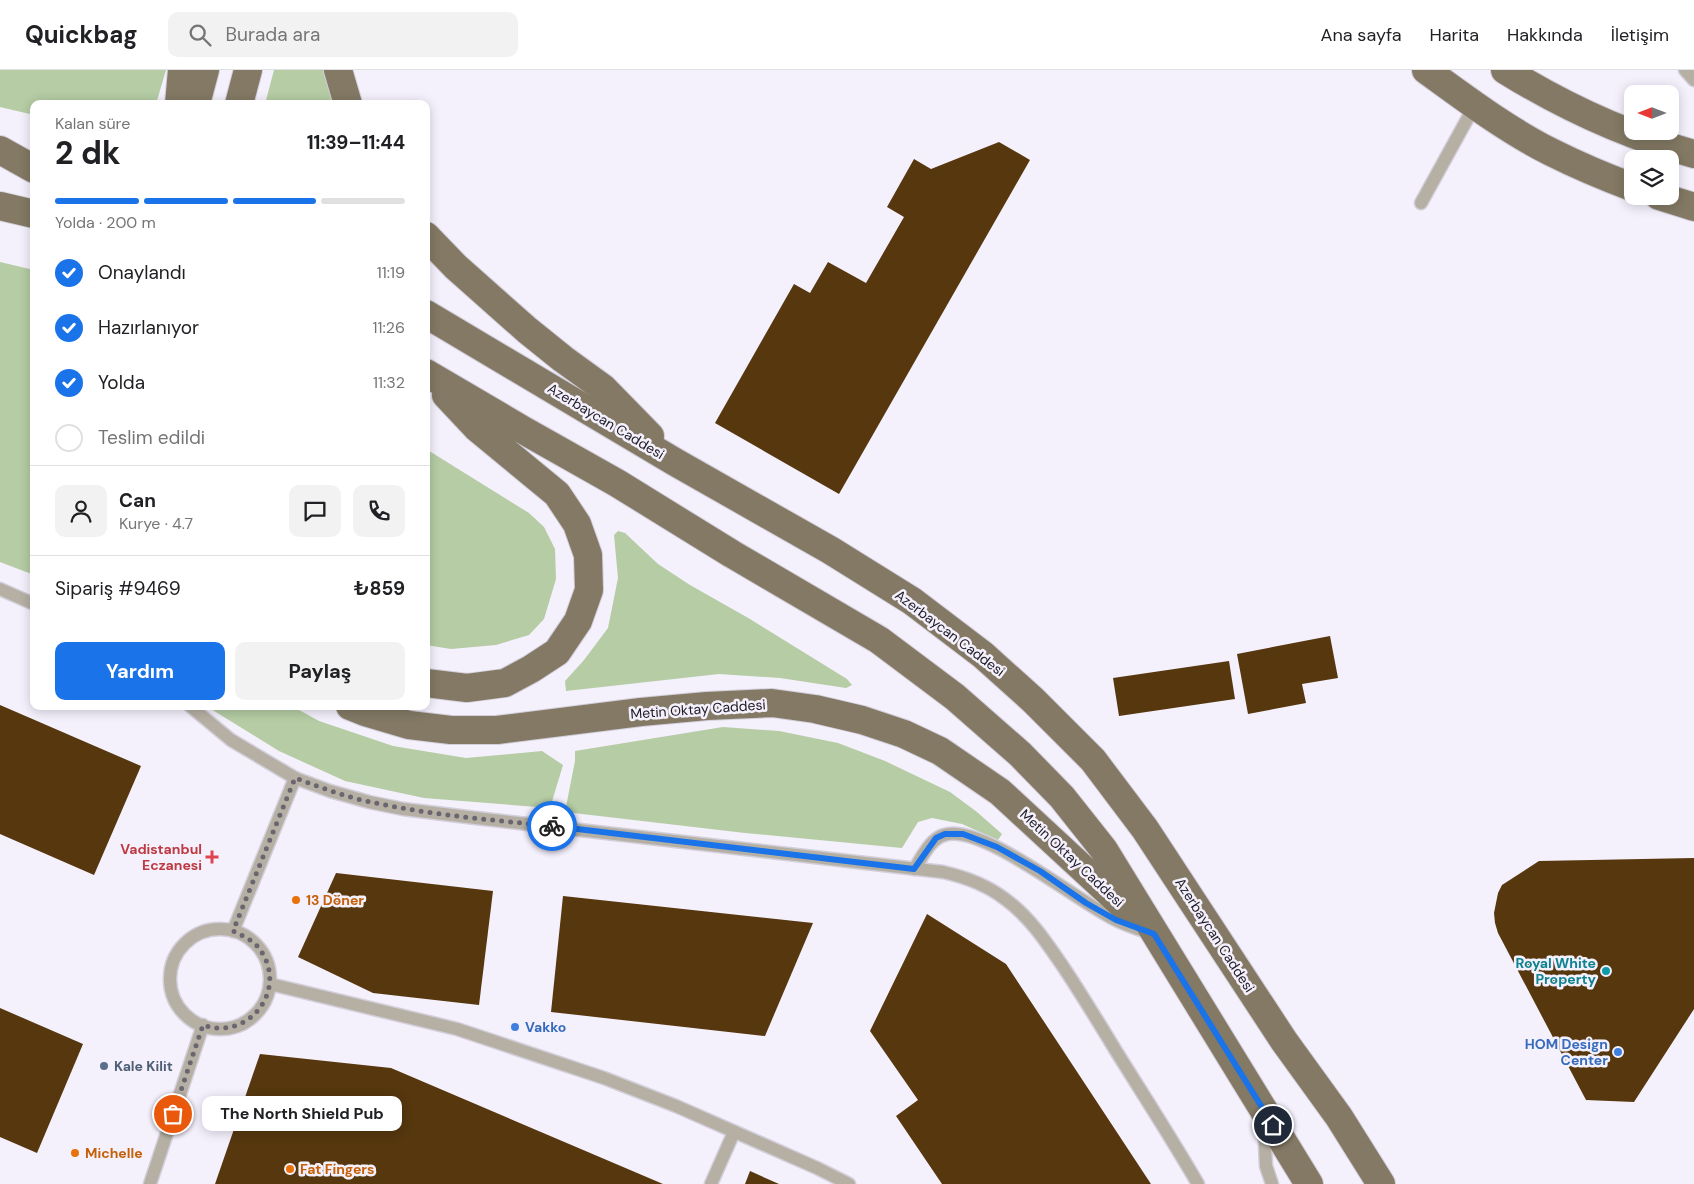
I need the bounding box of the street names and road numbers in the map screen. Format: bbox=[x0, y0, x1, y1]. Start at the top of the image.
street label: Azerbaycan Caddesi bbox=[544, 379, 668, 463]
street label: Azerbaycan Caddesi bbox=[892, 586, 1008, 680]
street label: Metin Oktay Caddesi bbox=[630, 695, 766, 723]
street label: Metin Oktay Caddesi bbox=[1016, 805, 1128, 911]
street label: Azerbaycan Caddesi bbox=[1171, 874, 1259, 996]

